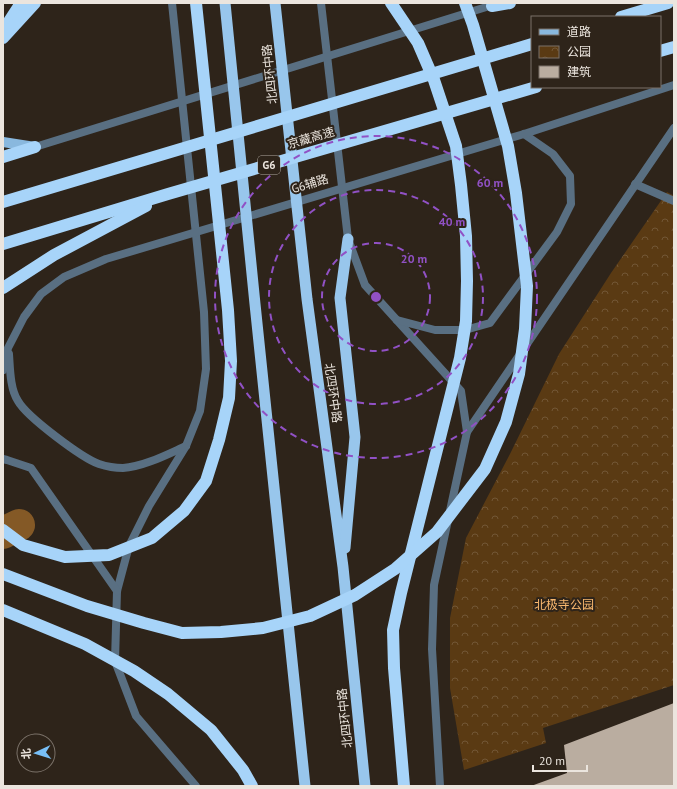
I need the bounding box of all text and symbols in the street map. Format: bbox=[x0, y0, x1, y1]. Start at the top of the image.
legend bbox=[531, 16, 661, 88]
text: 道路 bbox=[567, 24, 591, 39]
street label: 北四环中路 bbox=[259, 43, 280, 105]
text: 公园 bbox=[567, 44, 591, 59]
text: 建筑 bbox=[567, 64, 591, 79]
street label: 京藏高速 bbox=[286, 124, 336, 151]
road number: G6 bbox=[258, 156, 280, 174]
street label: G6辅路 bbox=[290, 171, 330, 196]
text: 60 m bbox=[477, 175, 503, 190]
text: 40 m bbox=[439, 214, 465, 229]
text: 20 m bbox=[401, 251, 427, 266]
centre of rings bbox=[369, 290, 383, 304]
street label: 北四环中路 bbox=[322, 362, 345, 424]
park label: 北极寺公园 bbox=[534, 597, 594, 612]
street label: 北四环中路 bbox=[334, 687, 355, 749]
north arrow bbox=[16, 733, 56, 773]
scale bar bbox=[533, 747, 587, 773]
text: 北 bbox=[19, 748, 33, 760]
text: 20 m bbox=[539, 753, 565, 768]

